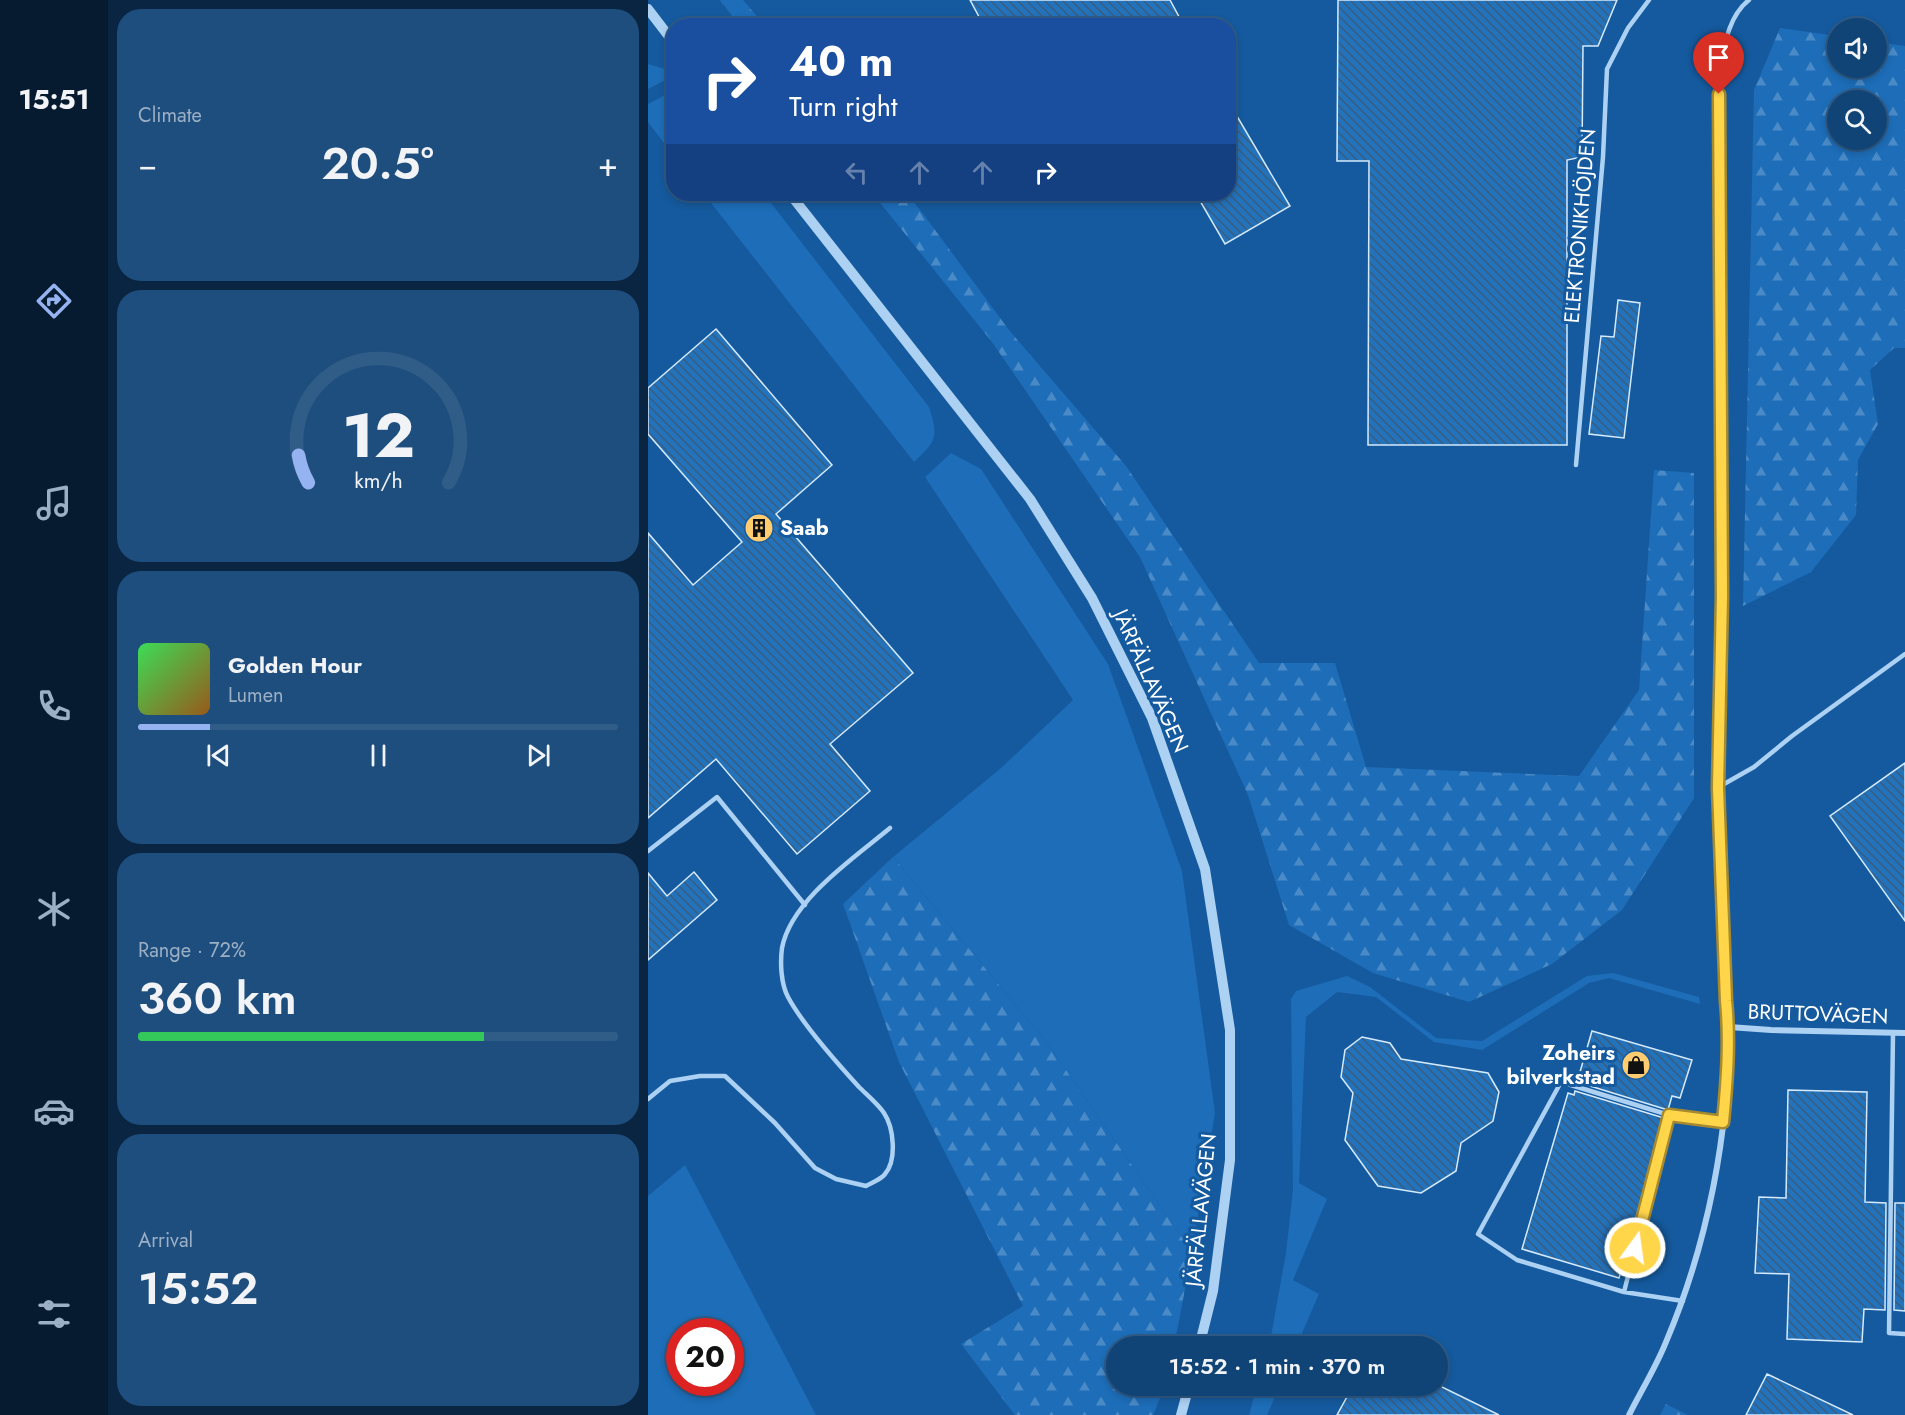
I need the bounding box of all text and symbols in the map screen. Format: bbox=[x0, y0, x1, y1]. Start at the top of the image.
map controls bbox=[1827, 18, 1887, 150]
button: sound bbox=[1827, 18, 1887, 78]
text: 40 m bbox=[789, 31, 893, 92]
pin bbox=[1693, 32, 1744, 94]
icon: arrive bbox=[1702, 41, 1735, 74]
icon: right bbox=[690, 42, 768, 120]
text: 15:51 bbox=[18, 80, 90, 119]
text: Turn right bbox=[789, 87, 897, 126]
button: search bbox=[1827, 90, 1887, 150]
text: Climate bbox=[138, 101, 202, 130]
street label: ELEKTRONIKHÖJDEN bbox=[1557, 127, 1603, 325]
text: 20.5° bbox=[321, 131, 434, 196]
text: − bbox=[138, 141, 157, 188]
text: + bbox=[598, 141, 618, 188]
icon: left bbox=[840, 156, 873, 189]
icon: ahead bbox=[903, 156, 936, 189]
icon: ahead bbox=[966, 156, 999, 189]
icon: right bbox=[1029, 156, 1062, 189]
icon: directions bbox=[33, 280, 75, 322]
text: 12 bbox=[342, 390, 414, 480]
text: km/h bbox=[354, 466, 402, 497]
icon: music bbox=[33, 482, 75, 524]
building icon: Saab bbox=[743, 512, 775, 544]
place label: Saab bbox=[780, 513, 829, 543]
street label: JÄRFÄLLAVÄGEN bbox=[1105, 602, 1196, 757]
text: Golden Hour bbox=[228, 649, 362, 681]
text: Lumen bbox=[228, 681, 284, 710]
icon: phone bbox=[33, 685, 75, 727]
icon: previous bbox=[202, 739, 235, 772]
icon: pause bbox=[362, 739, 395, 772]
icon: next bbox=[522, 739, 555, 772]
icon: climate bbox=[33, 888, 75, 930]
text: Range · 72% bbox=[138, 936, 246, 965]
text: 360 km bbox=[138, 966, 297, 1031]
street label: BRUTTOVÄGEN bbox=[1747, 997, 1889, 1031]
place label: Zoheirs bilverkstad bbox=[1507, 1038, 1615, 1092]
shop icon: Zoheirs bilverkstad bbox=[1620, 1049, 1652, 1081]
icon: car bbox=[33, 1090, 75, 1132]
street label: JÄRFÄLLAVÄGEN bbox=[1178, 1132, 1224, 1291]
position arrow bbox=[1603, 1216, 1667, 1280]
text: Arrival bbox=[138, 1226, 193, 1255]
text: 15:52 bbox=[138, 1256, 258, 1321]
icon: filters bbox=[33, 1293, 75, 1335]
speed limit sign: 20 bbox=[666, 1318, 744, 1396]
text: 15:52 · 1 min · 370 m bbox=[1169, 1350, 1385, 1382]

